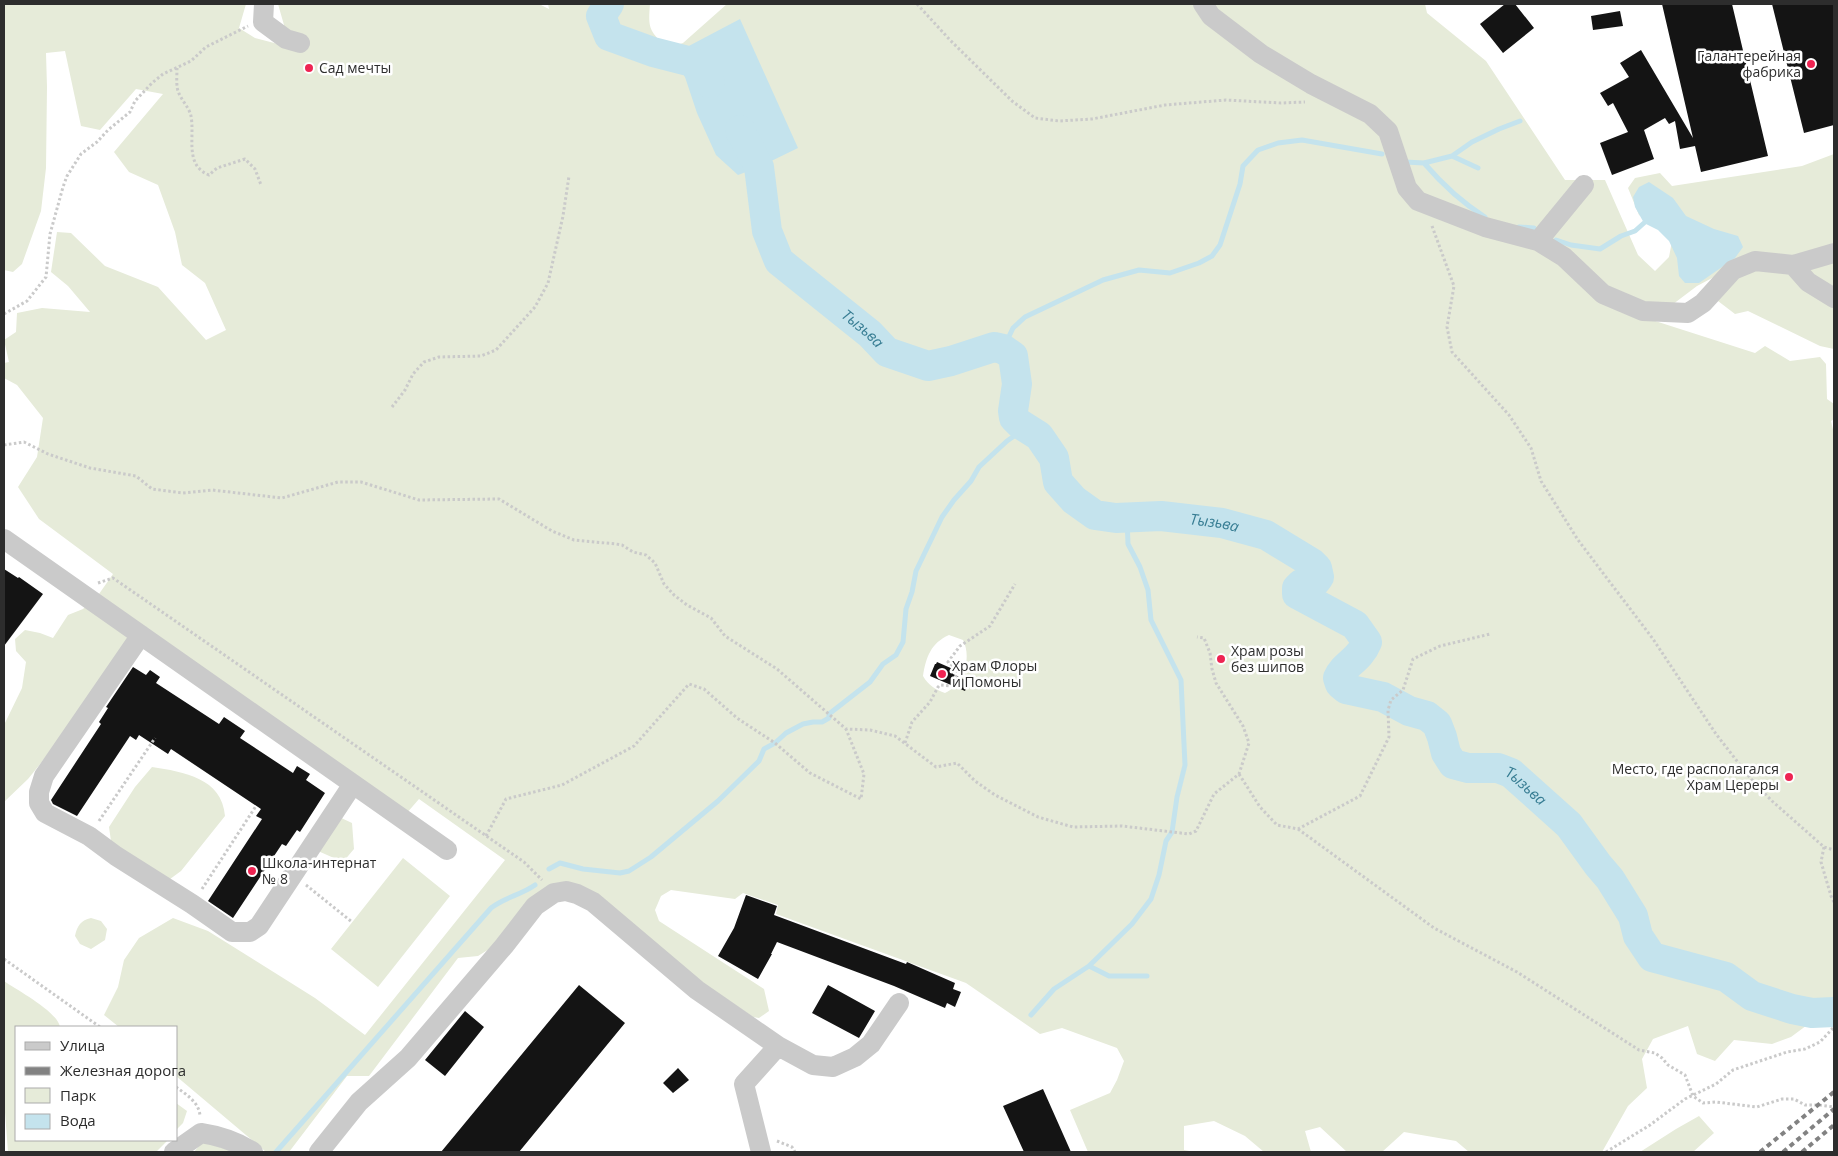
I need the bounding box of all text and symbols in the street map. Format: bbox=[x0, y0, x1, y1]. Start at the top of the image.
place label: Галантерейная фабрика bbox=[1697, 46, 1801, 81]
place label: Сад мечты bbox=[319, 58, 391, 77]
marker: Галантерейная фабрика bbox=[1805, 58, 1817, 70]
marker: Сад мечты bbox=[303, 62, 315, 74]
water label: Тызьва bbox=[838, 304, 889, 352]
water label: Тызьва bbox=[1189, 508, 1242, 536]
place label: Храм розы без шипов bbox=[1231, 641, 1304, 676]
marker: Храм розы без шипов bbox=[1215, 653, 1227, 665]
place label: Храм Флоры и Помоны bbox=[952, 656, 1037, 691]
marker: Храм Флоры и Помоны bbox=[936, 668, 948, 680]
place label: Место, где располагался Храм Цереры bbox=[1612, 759, 1779, 794]
water label: Тызьва bbox=[1503, 761, 1552, 810]
marker: Место, где располагался Храм Цереры bbox=[1783, 771, 1795, 783]
place label: Школа-интернат № 8 bbox=[262, 853, 377, 888]
marker: Школа-интернат № 8 bbox=[246, 865, 258, 877]
legend bbox=[15, 1026, 178, 1141]
text: Улица bbox=[60, 1035, 105, 1055]
text: Железная дорога bbox=[60, 1060, 186, 1080]
text: Парк bbox=[60, 1085, 96, 1105]
text: Вода bbox=[60, 1110, 96, 1130]

